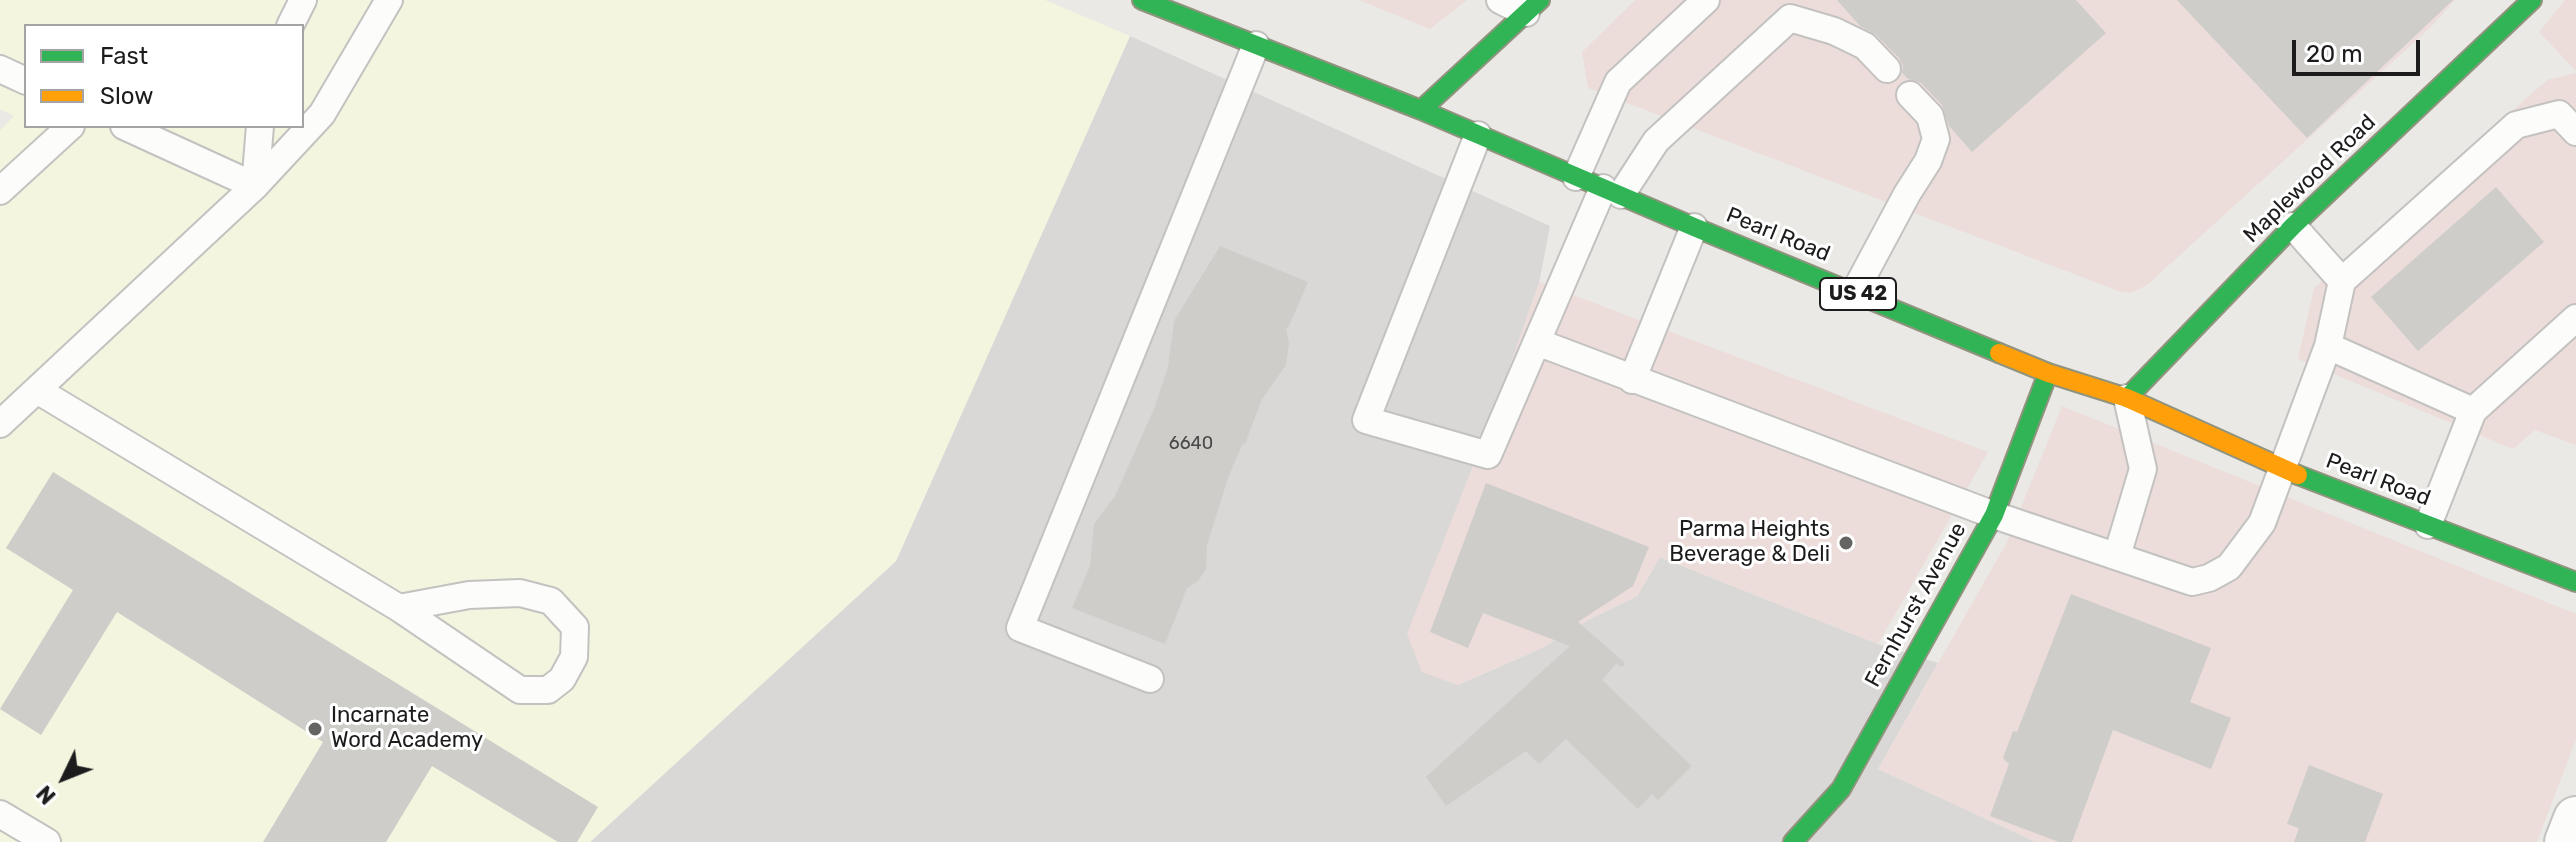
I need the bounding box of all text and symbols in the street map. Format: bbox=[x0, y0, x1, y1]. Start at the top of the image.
legend bbox=[24, 24, 304, 128]
scale bar bbox=[2296, 24, 2424, 74]
text: 20 m bbox=[2306, 40, 2363, 68]
text: Fast bbox=[100, 42, 148, 70]
text: Slow bbox=[100, 82, 153, 110]
street label: Maplewood Road bbox=[2239, 109, 2381, 249]
street label: Pearl Road bbox=[1722, 202, 1834, 268]
road number: US 42 bbox=[1820, 278, 1896, 310]
house number: 6640 bbox=[1169, 433, 1213, 455]
street label: Pearl Road bbox=[2322, 448, 2434, 512]
place label: Parma Heights Beverage & Deli bbox=[1669, 517, 1830, 568]
street label: Fernhurst Avenue bbox=[1860, 518, 1972, 692]
marker: Parma Heights Beverage & Deli bbox=[1837, 534, 1855, 552]
place label: Incarnate Word Academy bbox=[331, 703, 483, 754]
marker: Incarnate Word Academy bbox=[306, 720, 324, 738]
north arrow bbox=[24, 738, 104, 818]
text: N bbox=[31, 780, 61, 810]

